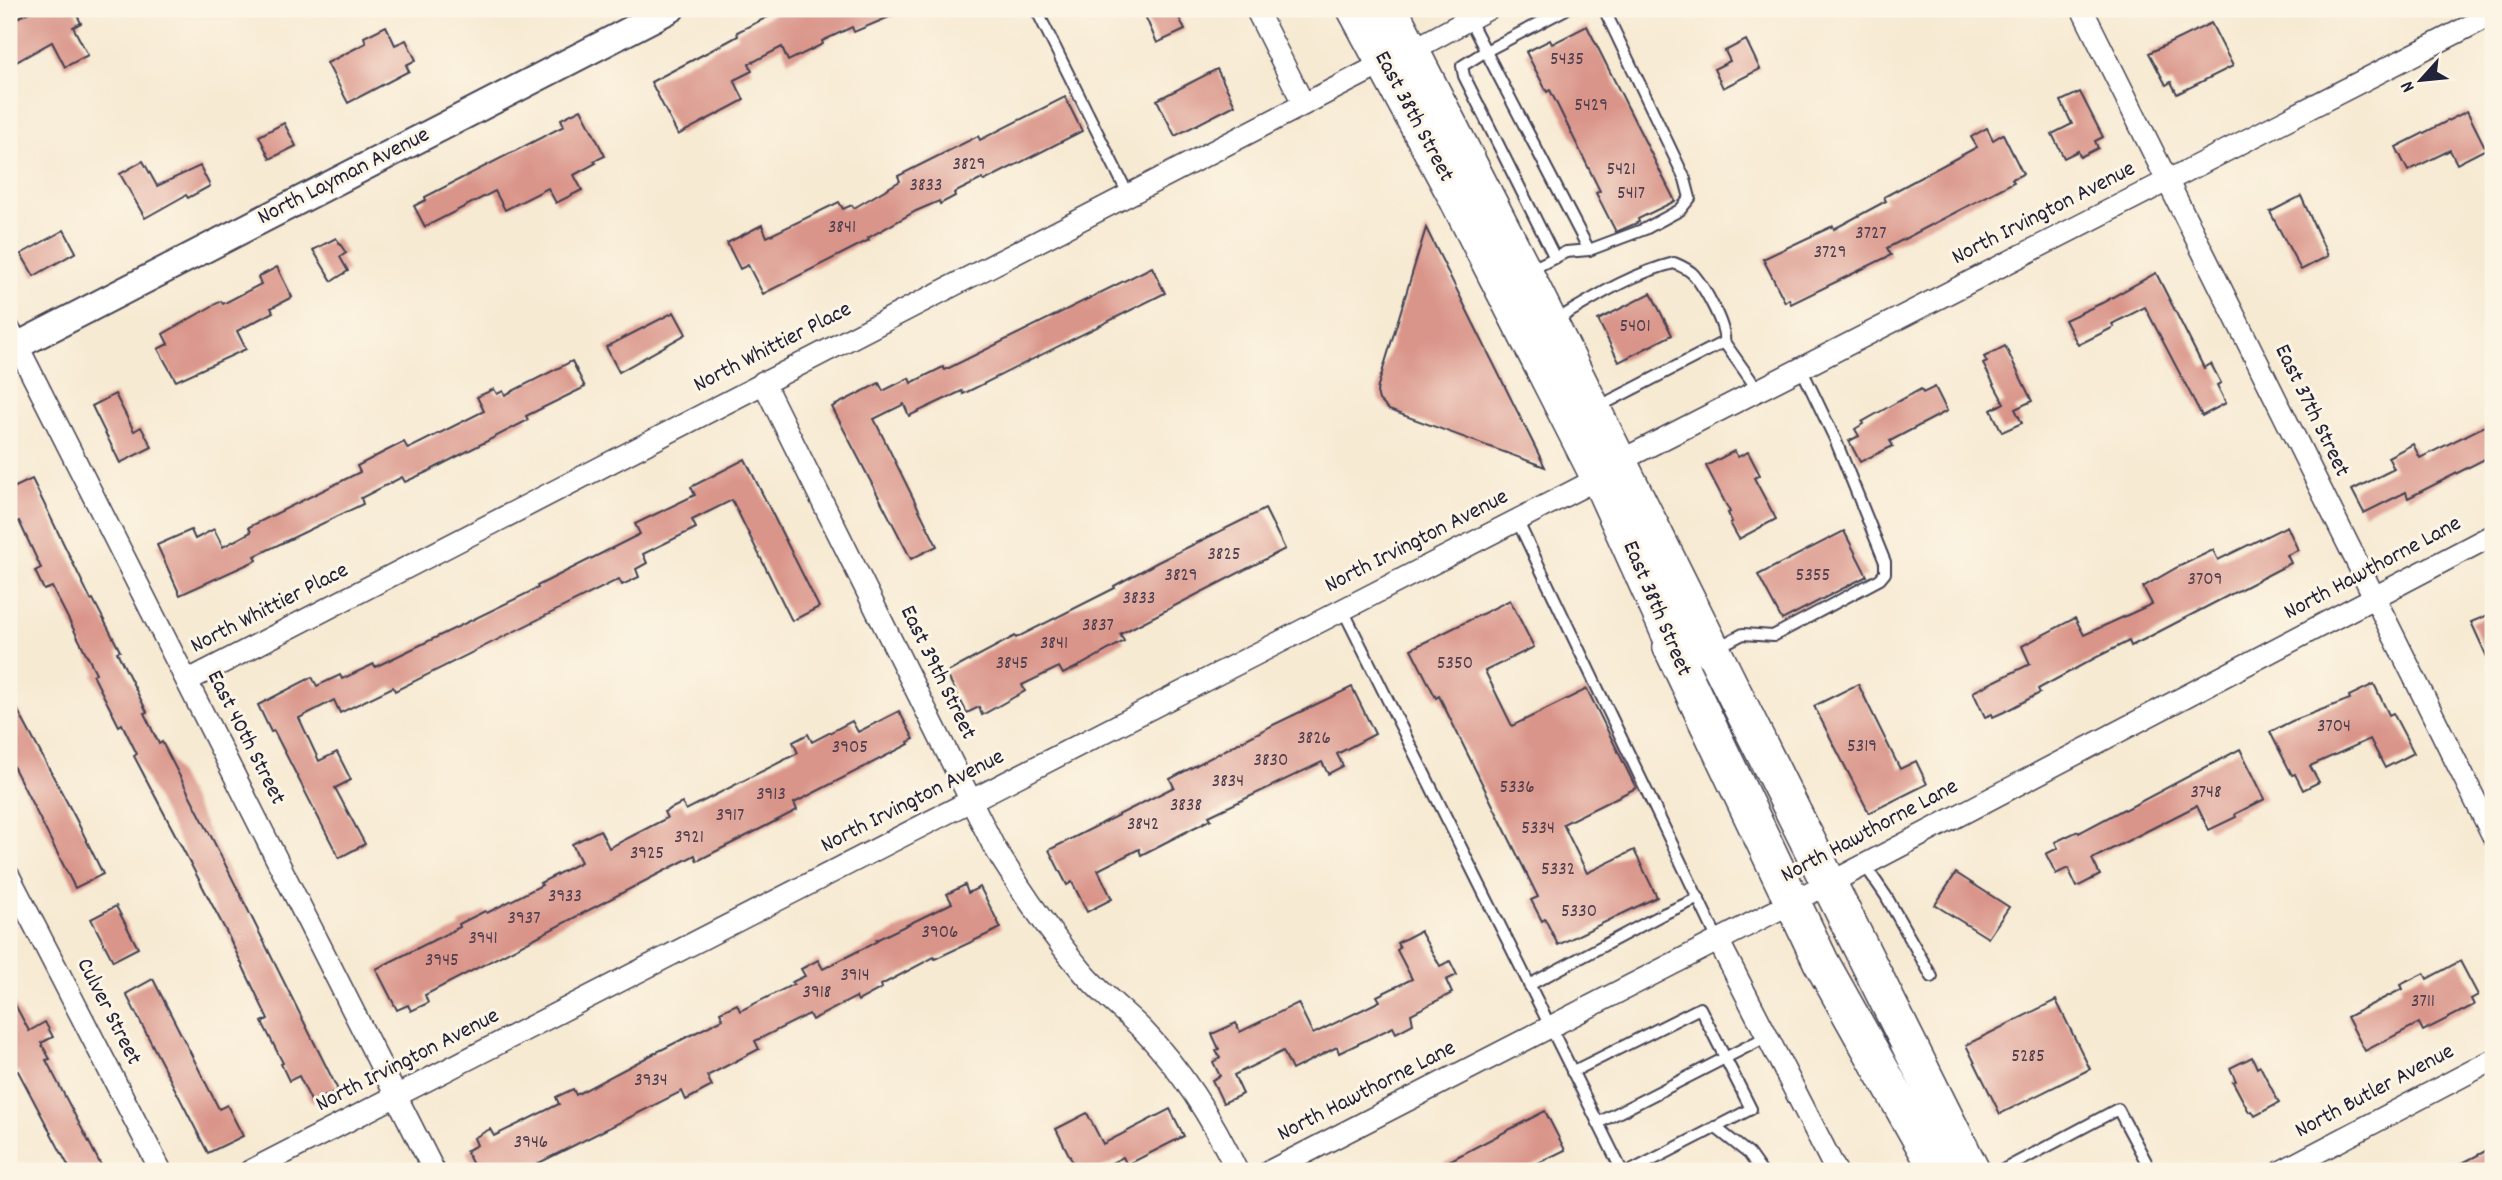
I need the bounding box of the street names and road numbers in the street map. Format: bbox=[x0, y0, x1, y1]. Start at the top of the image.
street label: East 38th Street bbox=[1365, 46, 1461, 188]
street label: North Layman Avenue bbox=[252, 119, 436, 235]
street label: North Irvington Avenue bbox=[1946, 153, 2142, 275]
street label: North Whittier Place bbox=[688, 294, 858, 402]
street label: East 37th Street bbox=[2265, 339, 2357, 483]
street label: North Irvington Avenue bbox=[1319, 481, 1515, 603]
street label: North Hawthorne Lane bbox=[2278, 508, 2468, 630]
street label: East 38th Street bbox=[1613, 536, 1699, 682]
street label: North Whittier Place bbox=[185, 555, 355, 663]
street label: East 39th Street bbox=[890, 600, 984, 746]
street label: East 40th Street bbox=[197, 665, 293, 811]
street label: North Irvington Avenue bbox=[815, 741, 1011, 863]
street label: North Hawthorne Lane bbox=[1775, 771, 1965, 893]
street label: Culver Street bbox=[67, 953, 149, 1071]
street label: North Irvington Avenue bbox=[310, 1000, 506, 1122]
street label: North Hawthorne Lane bbox=[1272, 1033, 1462, 1151]
street label: North Butler Avenue bbox=[2290, 1036, 2460, 1148]

